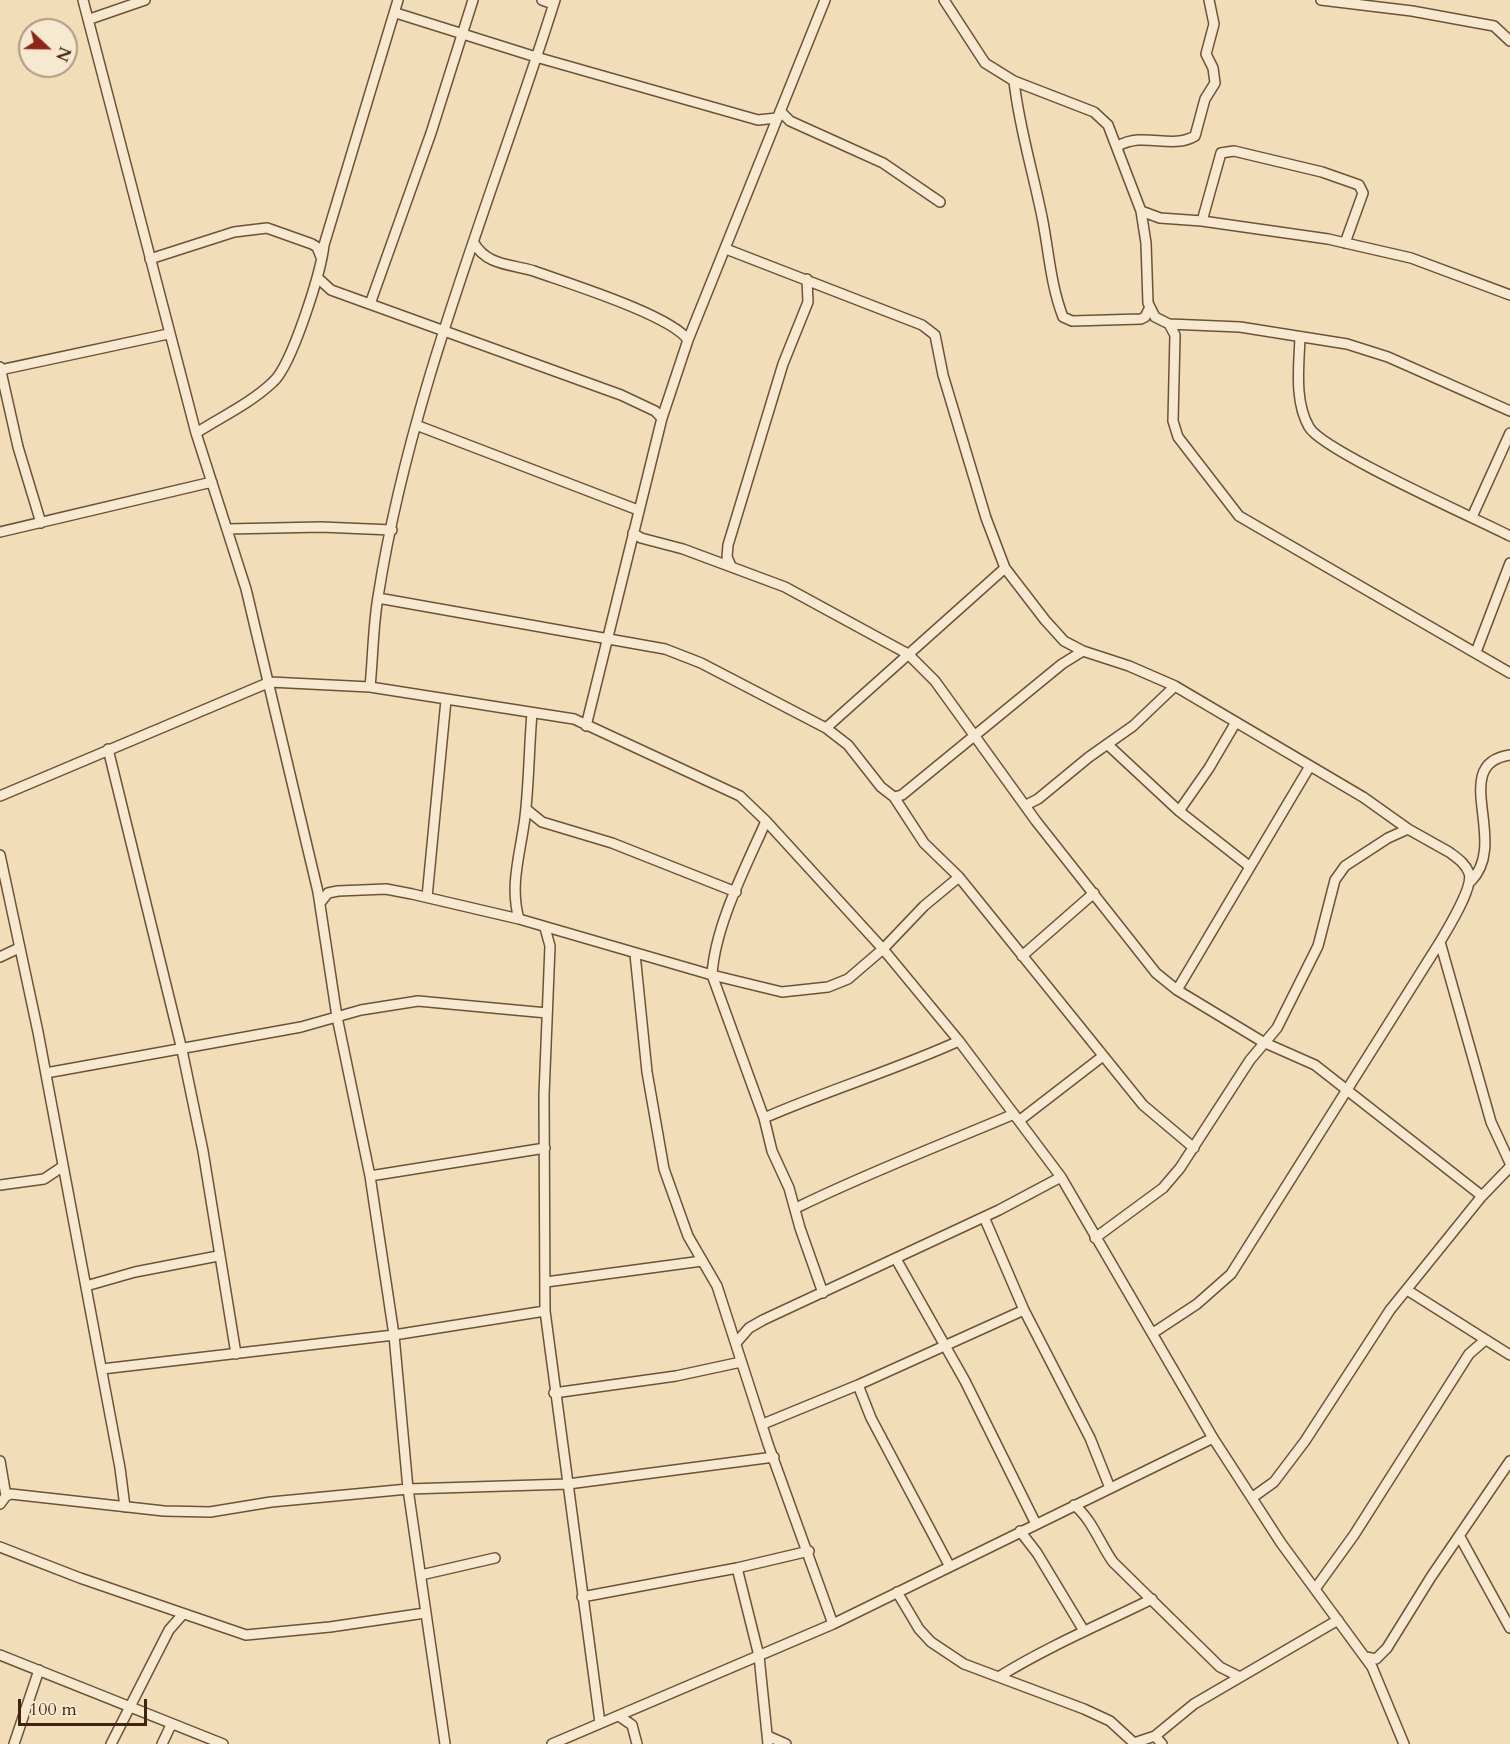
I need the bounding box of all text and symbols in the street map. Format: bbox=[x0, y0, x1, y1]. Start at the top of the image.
north arrow bbox=[18, 18, 78, 78]
text: N bbox=[50, 43, 76, 65]
scale bar bbox=[21, 1687, 150, 1725]
text: 100 m bbox=[29, 1697, 77, 1722]

